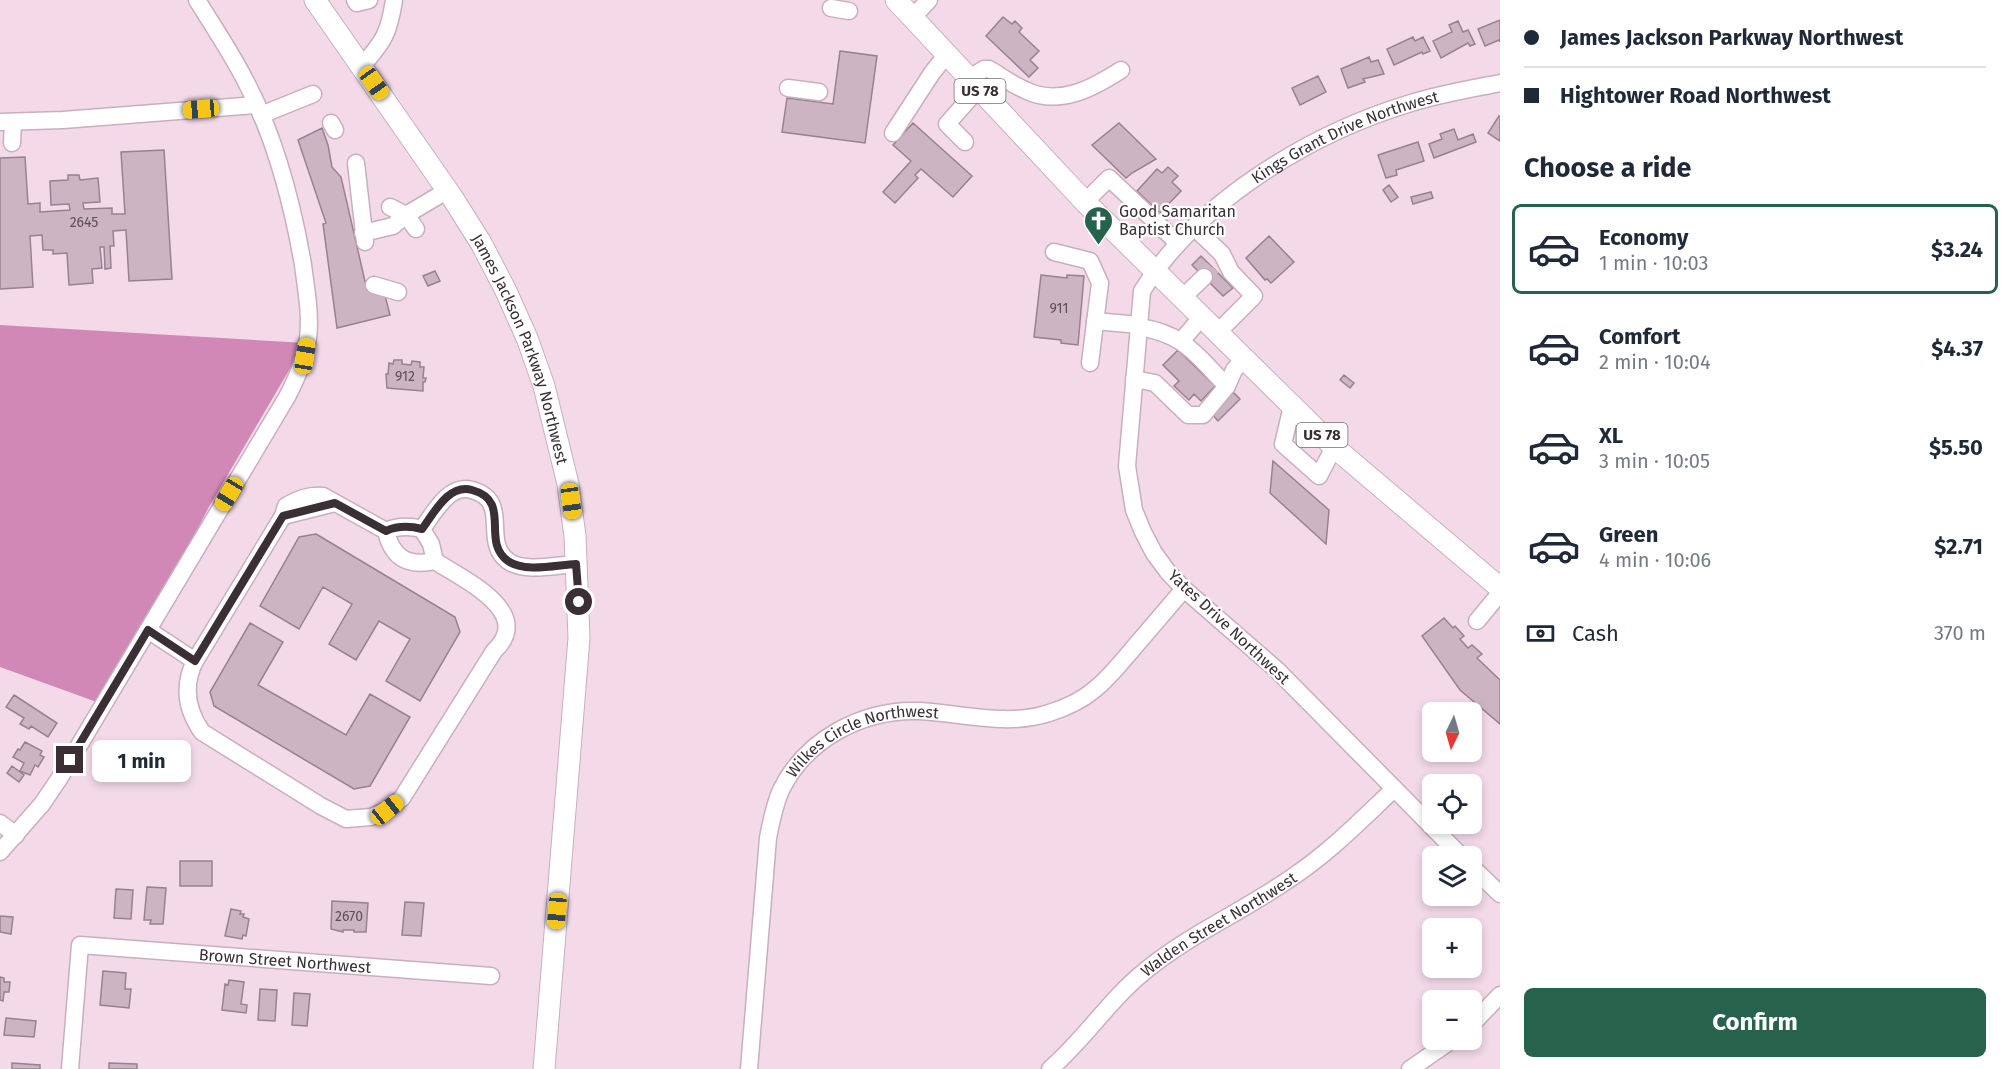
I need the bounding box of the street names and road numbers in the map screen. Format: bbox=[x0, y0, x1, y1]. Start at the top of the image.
road number: US 78 bbox=[954, 79, 1006, 103]
street label: Kings Grant Drive Northwest bbox=[1247, 86, 1440, 187]
street label: James Jackson Parkway Northwest bbox=[468, 230, 572, 466]
road number: US 78 bbox=[1296, 423, 1348, 447]
street label: Yates Drive Northwest bbox=[1164, 566, 1294, 688]
street label: Wilkes Circle Northwest bbox=[782, 701, 940, 781]
street label: Walden Street Northwest bbox=[1137, 867, 1300, 980]
street label: Brown Street Northwest bbox=[198, 944, 372, 976]

